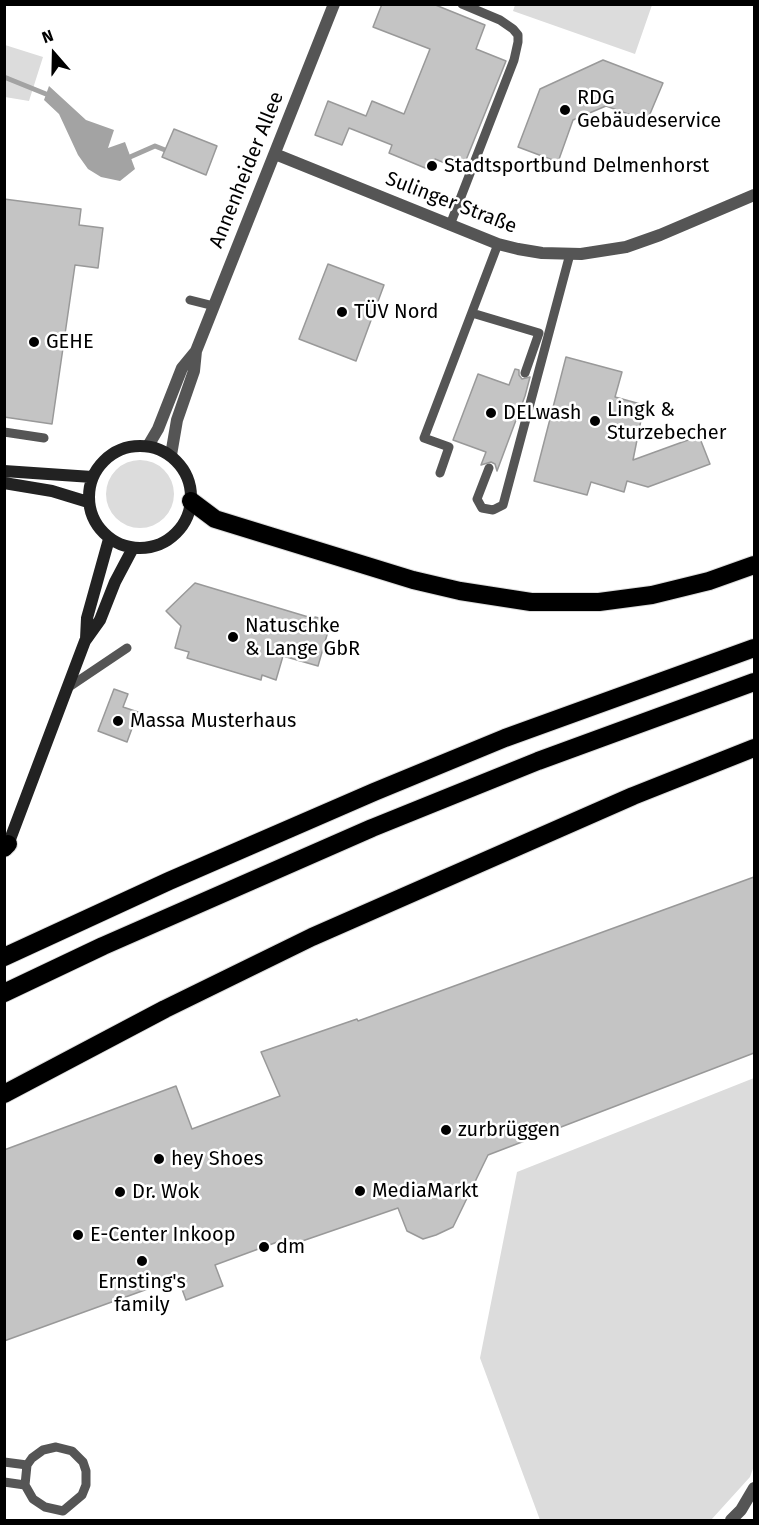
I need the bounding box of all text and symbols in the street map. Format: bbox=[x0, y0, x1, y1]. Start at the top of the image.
north arrow bbox=[24, 24, 84, 84]
text: N bbox=[39, 26, 56, 47]
place label: RDG Gebäudeservice bbox=[577, 86, 721, 133]
street label: Annenheider Allee bbox=[205, 88, 289, 252]
marker: RDG Gebäudeservice bbox=[558, 103, 572, 117]
place label: Stadtsportbund Delmenhorst bbox=[444, 154, 709, 178]
marker: Stadtsportbund Delmenhorst bbox=[425, 159, 439, 173]
street label: Sulinger Straße bbox=[382, 167, 520, 239]
place label: TÜV Nord bbox=[354, 300, 438, 324]
marker: TÜV Nord bbox=[335, 305, 349, 319]
place label: GEHE bbox=[46, 330, 94, 354]
marker: GEHE bbox=[27, 335, 41, 349]
place label: Lingk & Sturzebecher bbox=[607, 398, 726, 445]
place label: DELwash bbox=[503, 401, 581, 425]
marker: DELwash bbox=[484, 406, 498, 420]
marker: Lingk & Sturzebecher bbox=[588, 414, 602, 428]
place label: Natuschke & Lange GbR bbox=[245, 614, 360, 661]
marker: Natuschke & Lange GbR bbox=[226, 630, 240, 644]
place label: Massa Musterhaus bbox=[130, 709, 296, 733]
marker: Massa Musterhaus bbox=[111, 714, 125, 728]
place label: zurbrüggen bbox=[458, 1118, 560, 1142]
marker: zurbrüggen bbox=[439, 1123, 453, 1137]
place label: hey Shoes bbox=[171, 1147, 263, 1171]
marker: hey Shoes bbox=[152, 1152, 166, 1166]
place label: MediaMarkt bbox=[372, 1179, 479, 1203]
place label: Dr. Wok bbox=[132, 1180, 199, 1204]
marker: MediaMarkt bbox=[353, 1184, 367, 1198]
marker: Dr. Wok bbox=[113, 1185, 127, 1199]
place label: E-Center Inkoop bbox=[90, 1223, 236, 1247]
marker: E-Center Inkoop bbox=[71, 1228, 85, 1242]
place label: dm bbox=[276, 1235, 305, 1259]
marker: dm bbox=[257, 1240, 271, 1254]
marker: Ernsting's family bbox=[135, 1254, 149, 1268]
place label: Ernsting's family bbox=[98, 1270, 186, 1317]

